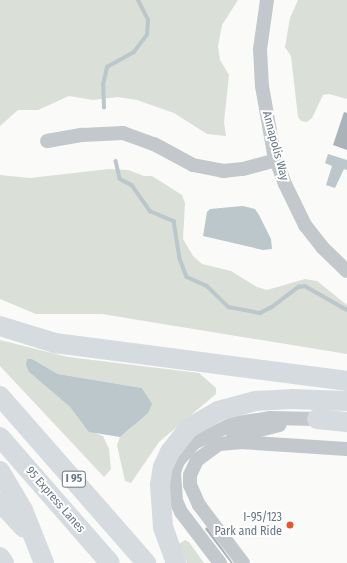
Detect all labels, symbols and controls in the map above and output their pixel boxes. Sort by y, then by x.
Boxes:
street label: Annapolis Way [259,110,291,182]
street label: 95 Express Lanes [22,464,88,536]
road number: I 95 [61,470,87,488]
place label: I-95/123 Park and Ride [214,511,282,539]
marker: I-95/123 Park and Ride [285,520,295,530]

